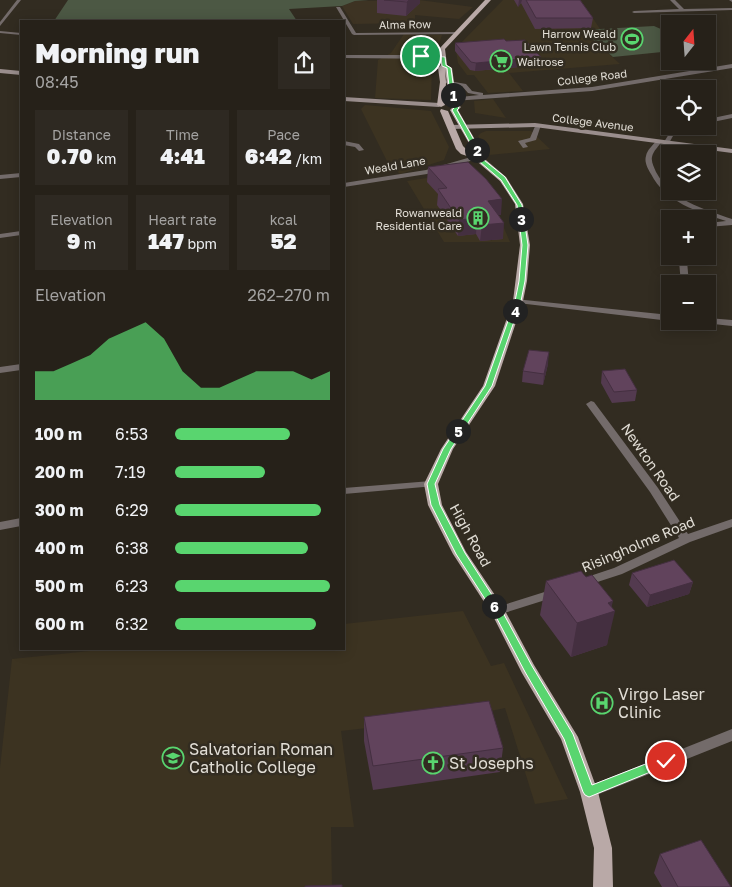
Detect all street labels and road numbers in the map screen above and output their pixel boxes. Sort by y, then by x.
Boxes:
street label: Alma Row [379,17,431,31]
street label: College Road [556,66,628,88]
street label: College Avenue [551,111,635,133]
street label: Weald Lane [364,153,426,177]
street label: Newton Road [618,420,684,504]
street label: High Road [447,501,495,569]
street label: Risingholme Road [579,512,697,576]

